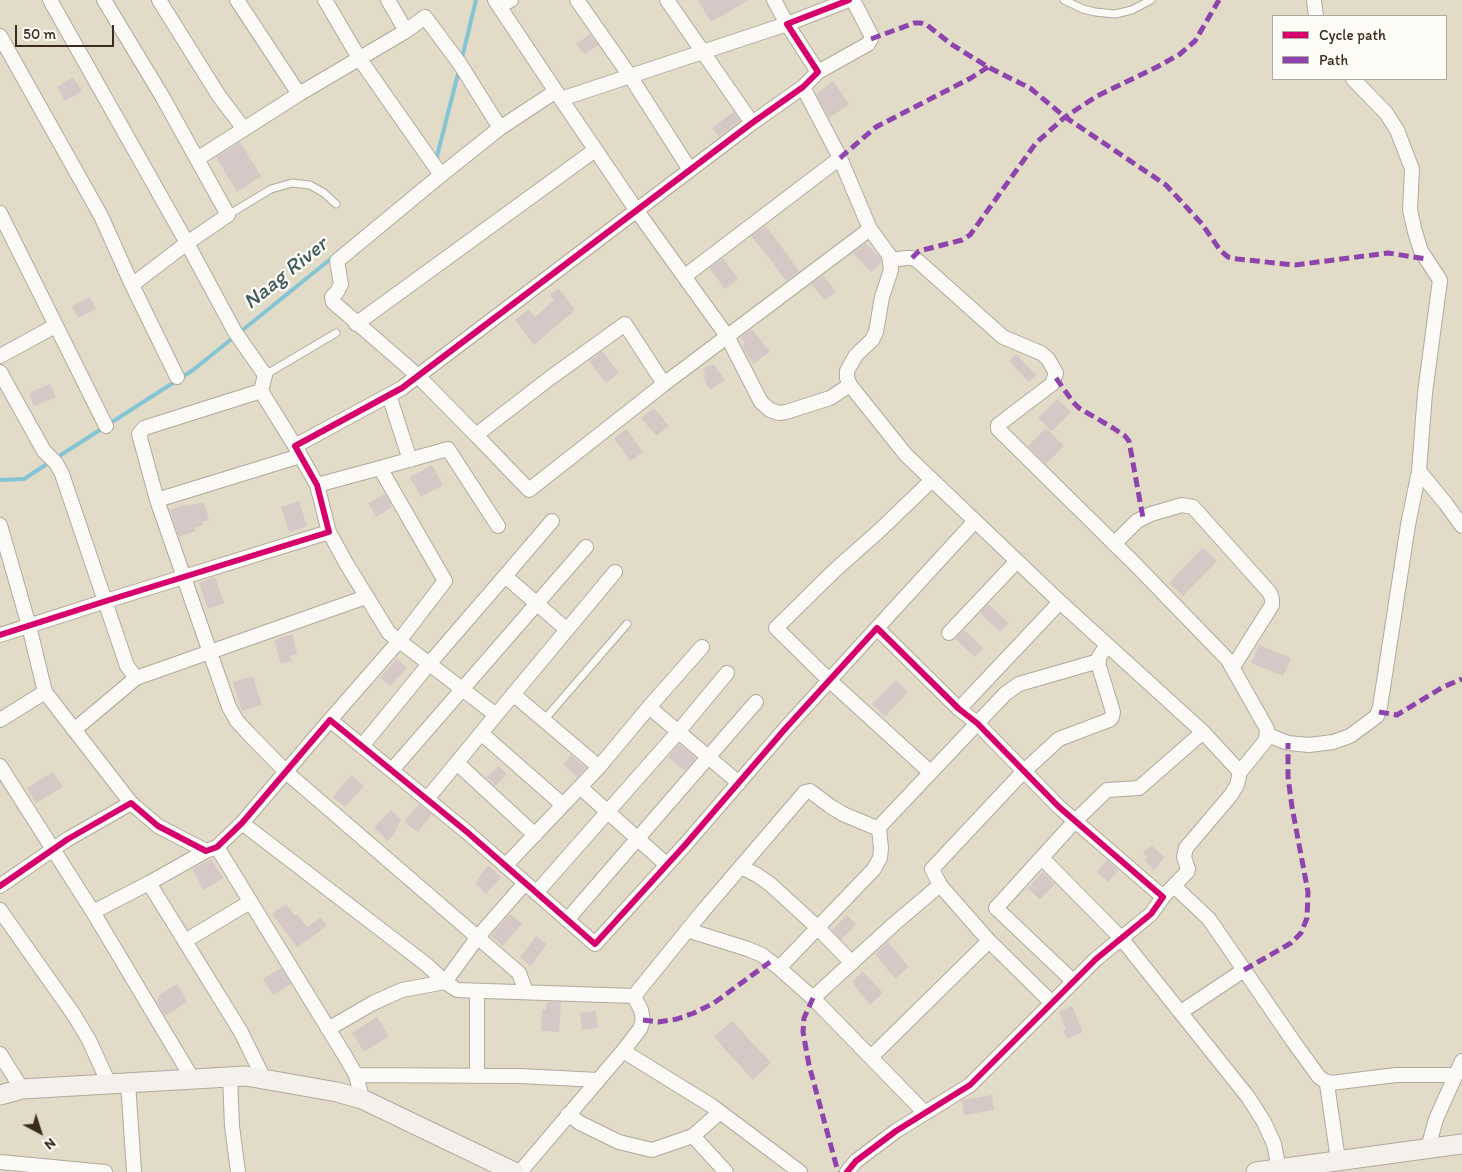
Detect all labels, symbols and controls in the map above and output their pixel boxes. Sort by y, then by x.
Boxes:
scale bar [18,15,116,47]
legend [1272,15,1447,80]
text: 50 m [23,25,56,43]
text: Cycle path [1319,26,1386,44]
text: Path [1319,51,1348,69]
water label: Naag River [238,232,334,316]
north arrow [15,1107,65,1157]
text: N [41,1134,59,1153]

